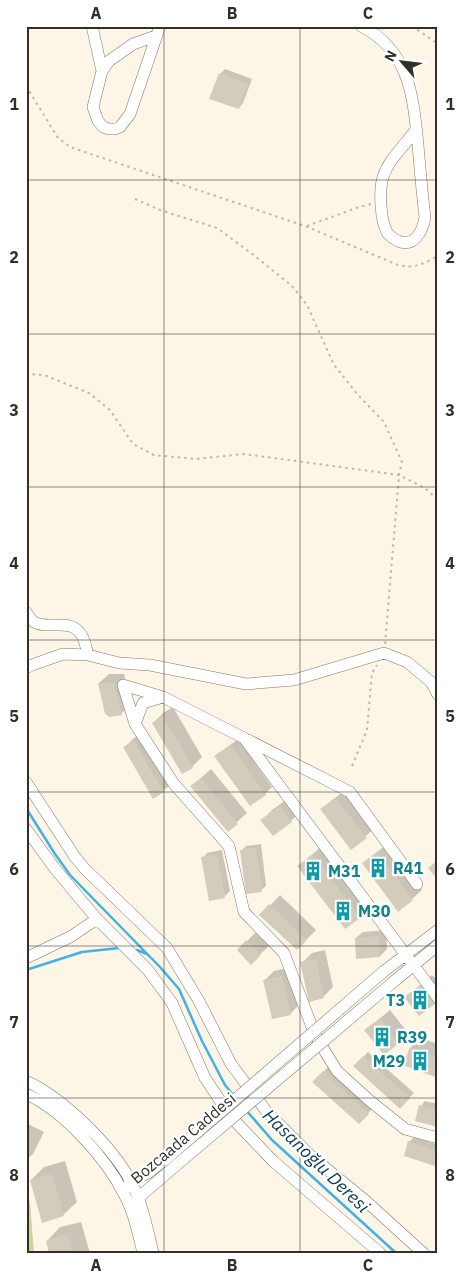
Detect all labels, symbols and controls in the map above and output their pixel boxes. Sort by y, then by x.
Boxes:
text: A [91,3,102,23]
text: B [227,3,238,23]
text: C [363,3,373,23]
north arrow [376,38,426,88]
text: N [380,47,401,65]
text: 1 [9,94,19,114]
text: 1 [445,94,455,114]
text: 2 [9,247,19,267]
text: 2 [445,247,455,267]
text: 3 [9,400,19,420]
text: 3 [445,400,455,420]
text: 4 [9,553,19,573]
text: 4 [445,553,455,573]
text: 5 [9,706,19,726]
text: 5 [445,706,455,726]
building icon: R41 [367,857,389,879]
place label: R41 [393,858,423,878]
text: 6 [9,859,19,879]
text: 6 [445,859,455,879]
building icon: M31 [302,860,324,882]
place label: M31 [328,861,361,881]
building icon: M30 [332,900,354,922]
place label: M30 [358,901,391,921]
building icon: T3 [409,989,431,1011]
place label: T3 [386,990,405,1010]
text: 7 [9,1012,19,1032]
text: 7 [445,1012,455,1032]
building icon: R39 [371,1026,393,1048]
place label: R39 [397,1027,427,1047]
building icon: M29 [409,1050,431,1072]
place label: M29 [373,1051,405,1071]
street label: Bozcaada Caddesi [126,1088,240,1188]
water label: Hasanoğlu Deresi [258,1104,375,1218]
text: 8 [9,1165,19,1185]
text: 8 [445,1165,455,1185]
text: A [91,1255,102,1275]
text: B [227,1255,238,1275]
text: C [363,1255,373,1275]

